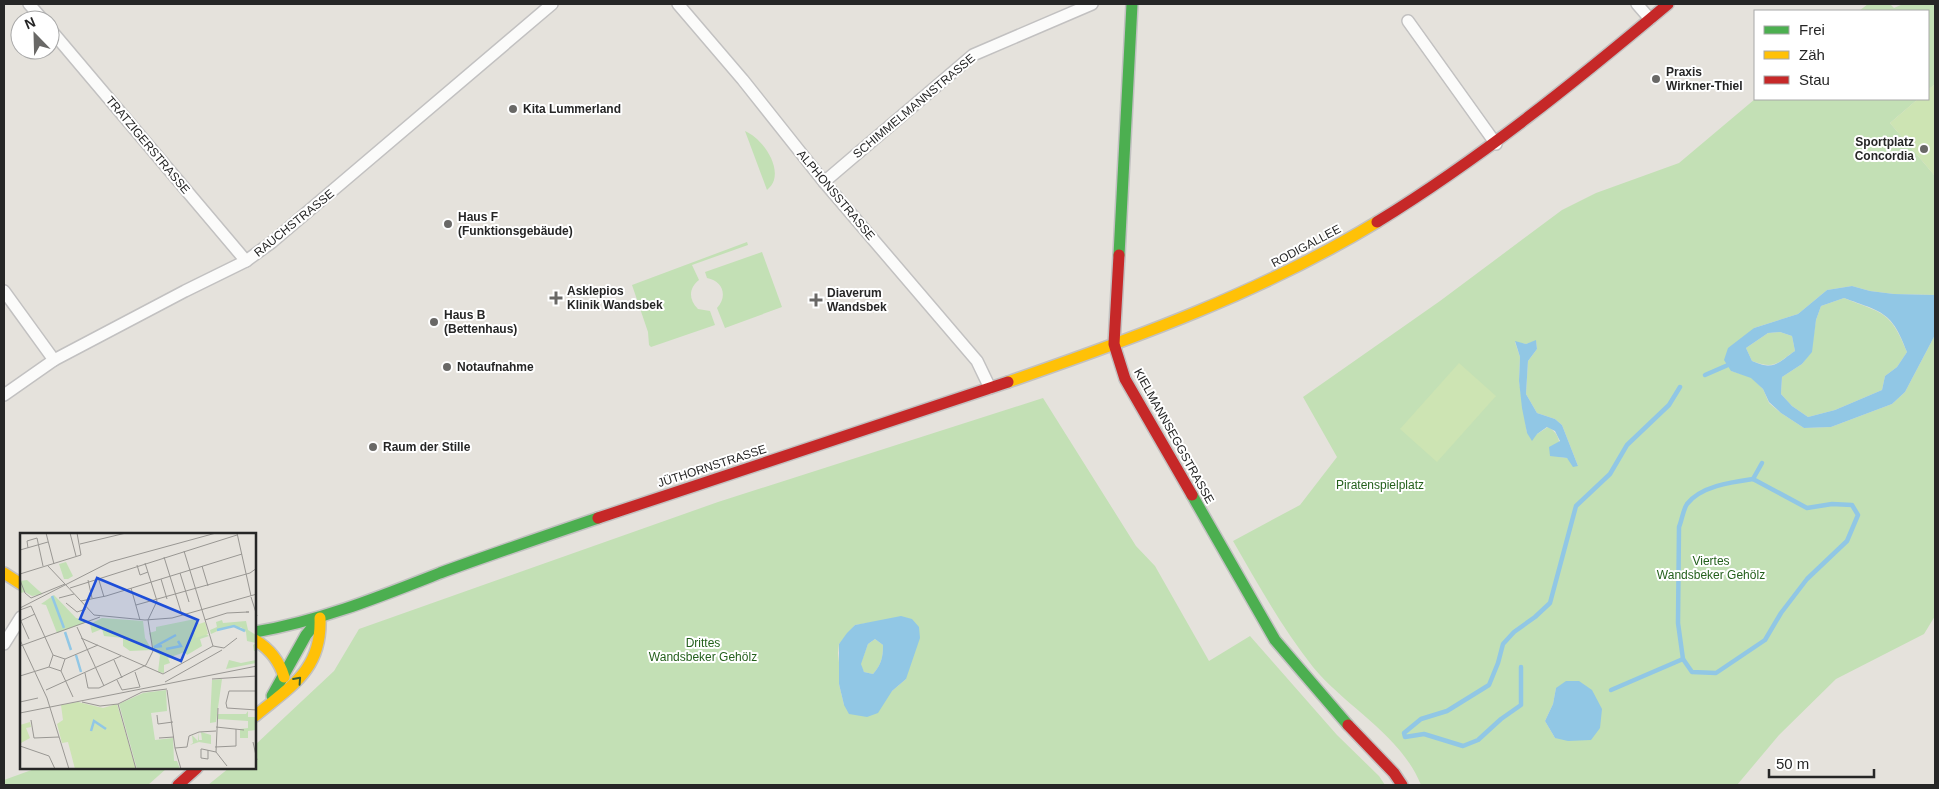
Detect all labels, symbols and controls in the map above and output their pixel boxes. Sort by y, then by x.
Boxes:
north arrow [10,10,60,60]
legend [1754,10,1929,100]
text: N [22,14,38,32]
text: Frei [1799,21,1825,38]
text: Zäh [1799,46,1825,63]
street label: SCHIMMELMANNSTRASSE [850,51,978,161]
place label: Praxis Wirkner-Thiel [1666,65,1743,93]
text: Stau [1799,71,1830,88]
marker: Praxis Wirkner-Thiel [1650,73,1662,85]
street label: TRATZIGERSTRASSE [103,93,193,197]
place label: Kita Lummerland [523,102,621,116]
marker: Kita Lummerland [507,103,519,115]
place label: Sportplatz Concordia [1855,135,1914,163]
marker: Sportplatz Concordia [1918,143,1930,155]
street label: ALPHONSSTRASSE [794,147,878,243]
street label: RAUCHSTRASSE [251,187,337,259]
place label: Haus F (Funktionsgebäude) [458,210,573,238]
marker: Haus F (Funktionsgebäude) [442,218,454,230]
street label: RODIGALLEE [1269,222,1343,270]
place label: Asklepios Klinik Wandsbek [567,284,663,312]
place label: Diaverum Wandsbek [827,286,887,314]
marker: Asklepios Klinik Wandsbek [549,291,563,305]
marker: Diaverum Wandsbek [809,293,823,307]
place label: Haus B (Bettenhaus) [444,308,517,336]
marker: Haus B (Bettenhaus) [428,316,440,328]
place label: Notaufnahme [457,360,534,374]
marker: Notaufnahme [441,361,453,373]
street label: KIELMANNSEGGSTRASSE [1131,366,1217,506]
place label: Raum der Stille [383,440,471,454]
marker: Raum der Stille [367,441,379,453]
street label: JÜTHORNSTRASSE [656,442,768,490]
park label: Piratenspielplatz [1336,478,1424,492]
inset map [20,533,256,769]
park label: Viertes Wandsbeker Gehölz [1657,554,1765,582]
park label: Drittes Wandsbeker Gehölz [649,636,757,664]
one-way arrow [292,676,301,685]
scale bar [1769,746,1874,778]
text: 50 m [1776,755,1809,772]

